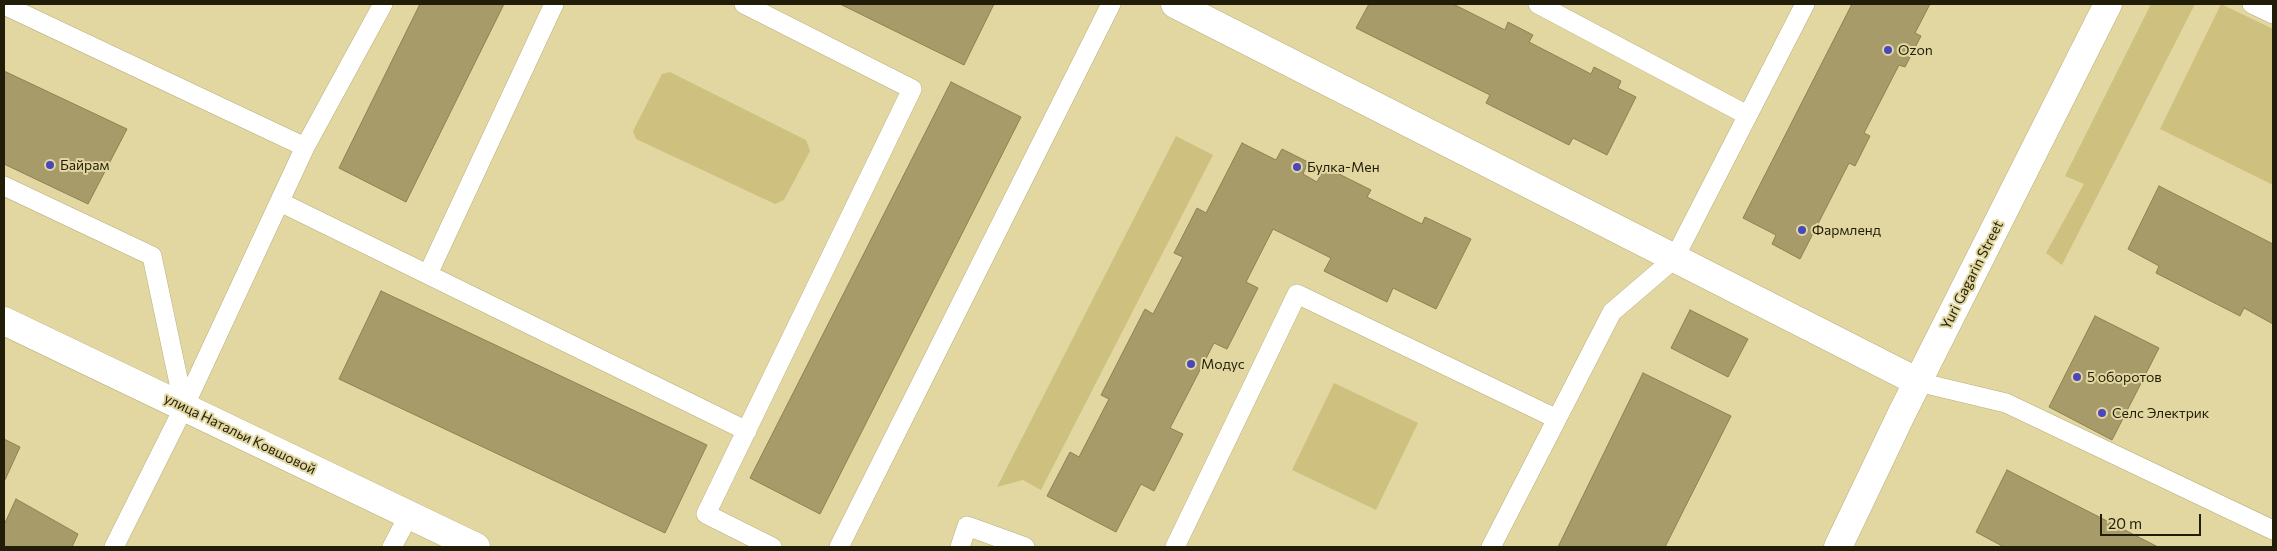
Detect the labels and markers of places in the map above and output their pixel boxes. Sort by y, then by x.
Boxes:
place label: Ozon [1898,42,1933,58]
marker: Ozon [1882,44,1894,56]
place label: Байрам [60,157,109,173]
marker: Байрам [44,159,56,171]
place label: Булка-Мен [1307,159,1380,175]
marker: Булка-Мен [1291,161,1303,173]
place label: Фармленд [1812,222,1881,238]
marker: Фармленд [1796,224,1808,236]
place label: Модус [1201,356,1245,372]
marker: Модус [1185,358,1197,370]
place label: 5 оборотов [2087,369,2162,385]
marker: 5 оборотов [2071,371,2083,383]
place label: Селс Электрик [2112,405,2209,421]
marker: Селс Электрик [2096,407,2108,419]

